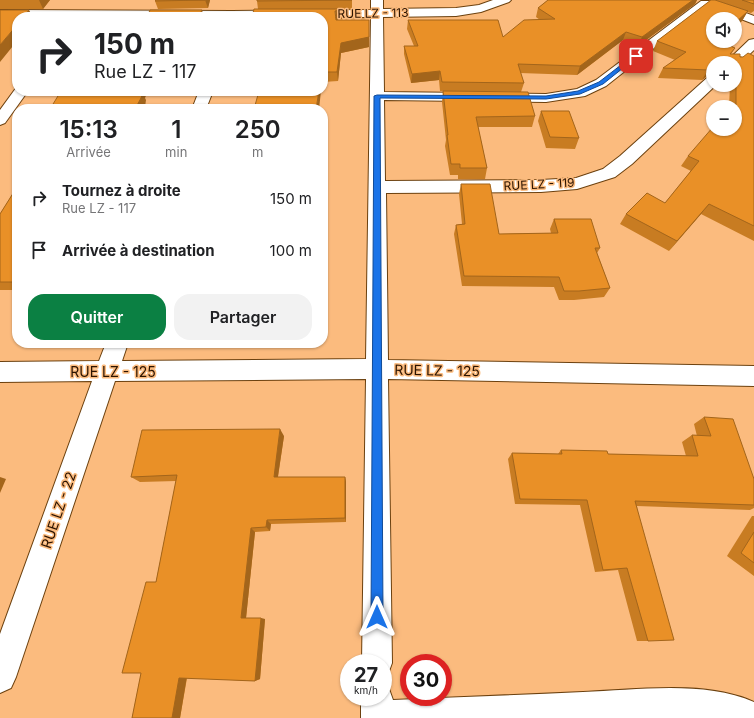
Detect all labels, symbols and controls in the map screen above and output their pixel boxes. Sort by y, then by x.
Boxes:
street label: RUE LZ - 113 [337,5,409,21]
map controls [706,12,742,136]
button: sound [706,12,742,48]
text: 150 m [94,27,175,61]
icon: right [28,28,80,80]
pin [619,39,653,73]
icon: arrive [625,45,647,67]
button: + [706,56,742,92]
text: Rue LZ - 117 [94,61,197,82]
button: − [706,100,742,136]
text: 15:13 [59,115,118,144]
text: 1 [171,115,181,144]
text: 250 [235,115,281,144]
text: Arrivée [66,144,111,160]
text: min [165,144,187,160]
text: m [252,144,263,160]
street label: RUE LZ - 119 [503,175,575,193]
text: Tournez à droite [62,181,181,200]
icon: right [28,187,50,209]
text: 150 m [270,189,312,208]
text: Rue LZ - 117 [62,200,136,216]
icon: arrive [28,239,50,261]
text: Arrivée à destination [62,241,215,260]
text: 100 m [270,241,312,260]
button: Quitter [28,294,166,340]
button: Partager [174,294,312,340]
street label: RUE LZ - 125 [394,361,480,379]
street label: RUE LZ - 125 [70,363,156,380]
street label: RUE LZ - 22 [37,469,79,551]
position arrow [356,596,398,638]
speed limit sign: 30 [400,654,452,706]
text: 27 [354,663,378,687]
text: km/h [354,684,378,696]

